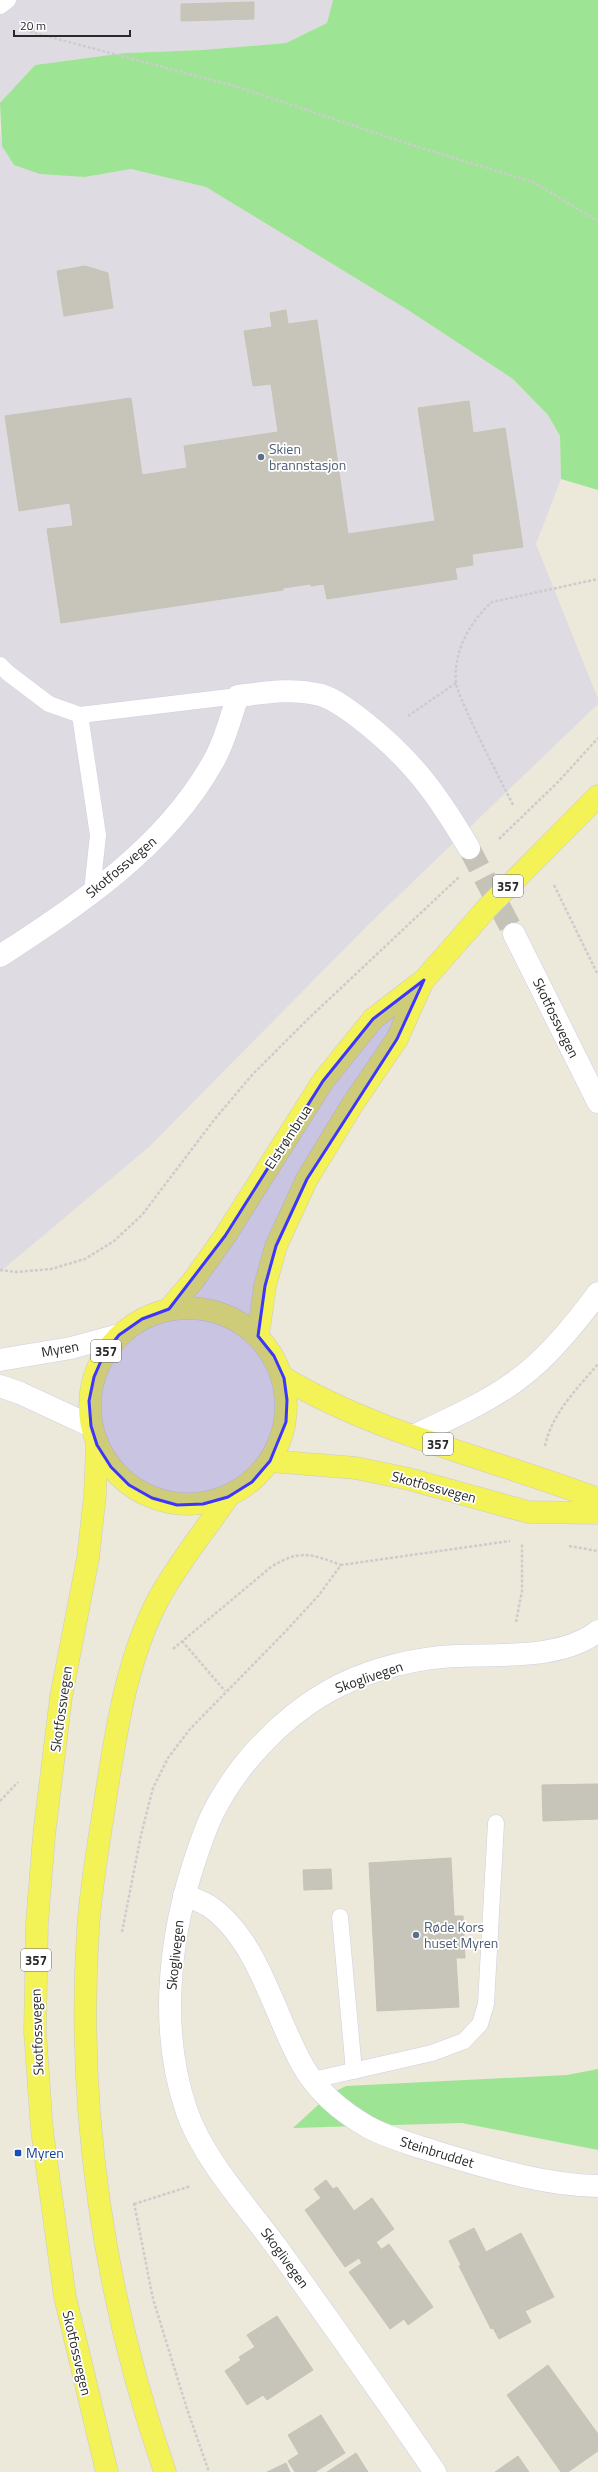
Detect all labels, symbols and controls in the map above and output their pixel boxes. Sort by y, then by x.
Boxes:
scale bar [14,12,130,38]
text: 20 m [20,16,46,35]
place label: Skien brannstasjon [269,438,346,475]
marker: Skien brannstasjon [256,452,266,462]
street label: Skotfossvegen [81,831,161,903]
road number: 357 [493,875,523,897]
street label: Skotfossvegen [528,974,585,1061]
street label: Elstrømbrua [259,1100,316,1173]
street label: Myren [39,1335,80,1362]
road number: 357 [91,1340,121,1362]
road number: 357 [423,1433,453,1455]
street label: Skotfossvegen [390,1465,479,1508]
street label: Skoglivegen [332,1655,406,1698]
street label: Skotfossvegen [44,1665,77,1753]
place label: Røde Kors huset Myren [424,1916,498,1953]
street label: Skoglivegen [160,1919,189,1991]
marker: Røde Kors huset Myren [411,1930,421,1940]
road number: 357 [21,1949,51,1971]
street label: Skotfossvegen [24,1988,49,2076]
street label: Steinbruddet [398,2130,477,2173]
place label: Myren [26,2142,64,2163]
marker: Myren [13,2148,23,2158]
street label: Skoglivegen [256,2223,315,2292]
street label: Skotfossvegen [58,2308,97,2397]

